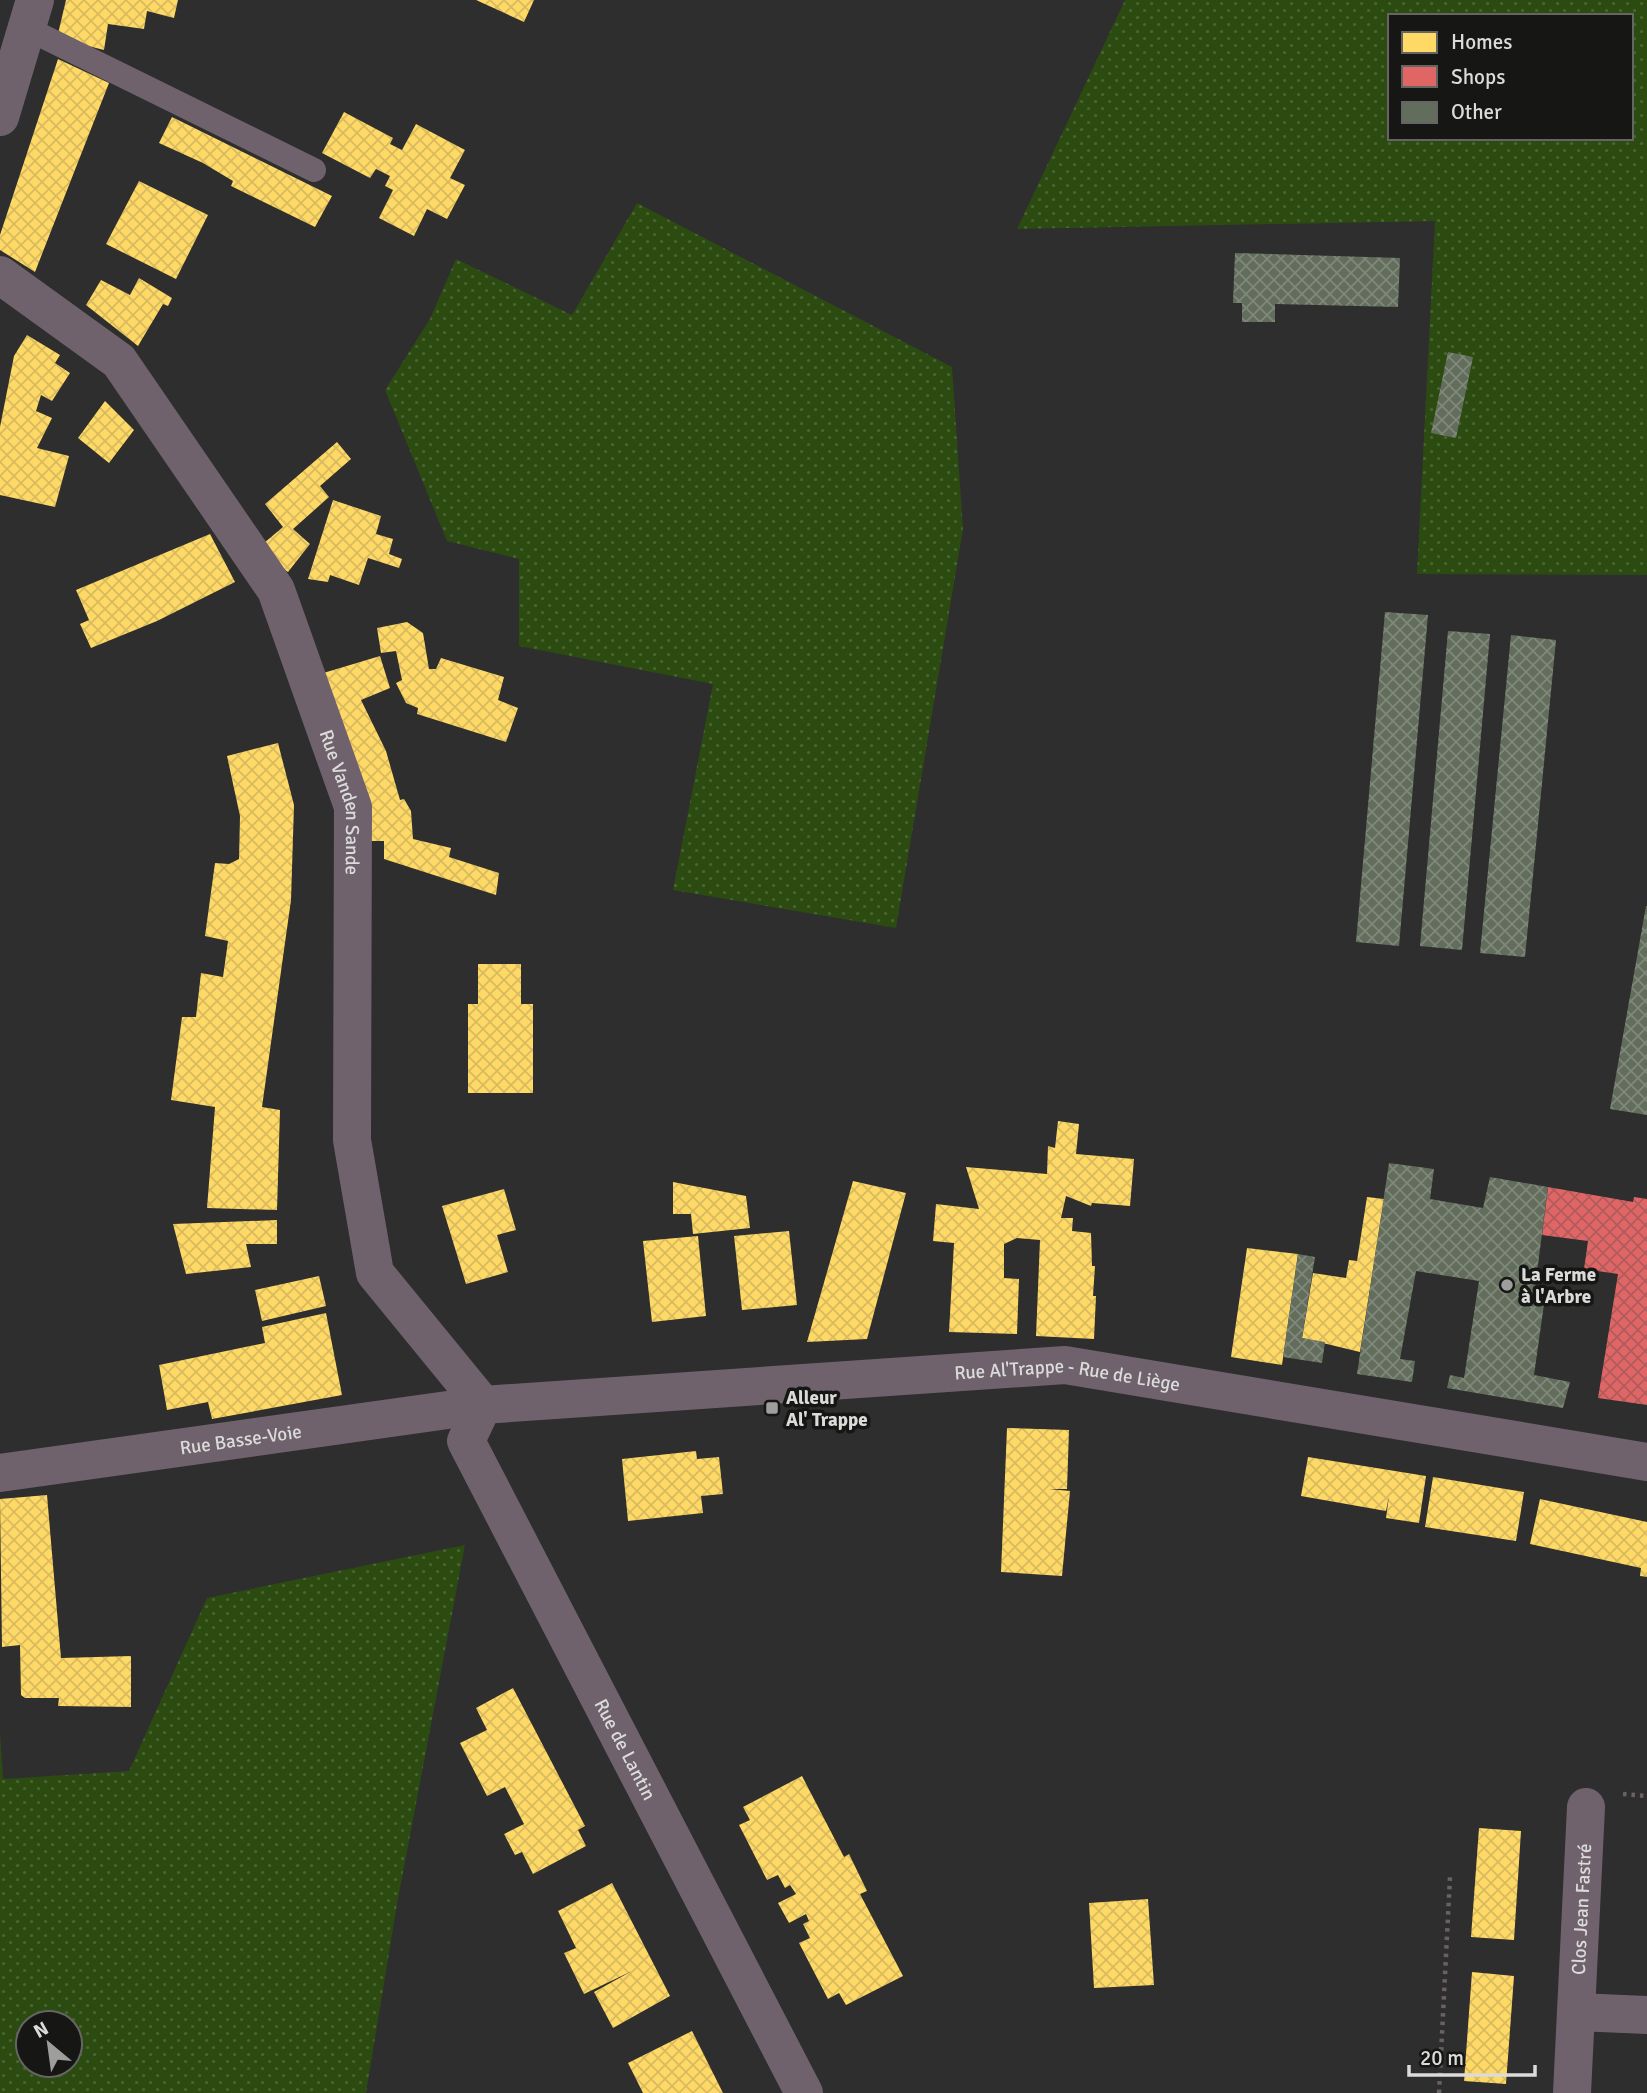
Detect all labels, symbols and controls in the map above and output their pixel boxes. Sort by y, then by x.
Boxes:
legend [1388,14,1633,140]
text: Homes [1451,29,1513,55]
text: Shops [1451,64,1505,90]
text: Other [1451,99,1502,125]
street label: Rue Vanden Sande [313,726,364,875]
place label: La Ferme à l'Arbre [1521,1263,1596,1309]
marker: La Ferme à l'Arbre [1499,1277,1515,1293]
street label: Rue Al'Trappe - Rue de Liège [954,1354,1182,1397]
place label: Alleur Al' Trappe [786,1386,868,1432]
marker: Alleur Al' Trappe [764,1400,780,1416]
street label: Rue Basse-Voie [178,1420,303,1461]
street label: Rue de Lantin [589,1695,661,1804]
street label: Clos Jean Fastré [1567,1843,1597,1976]
north arrow [14,2009,84,2079]
text: N [30,2016,53,2044]
scale bar [1409,2034,1535,2078]
text: 20 m [1420,2045,1464,2071]

